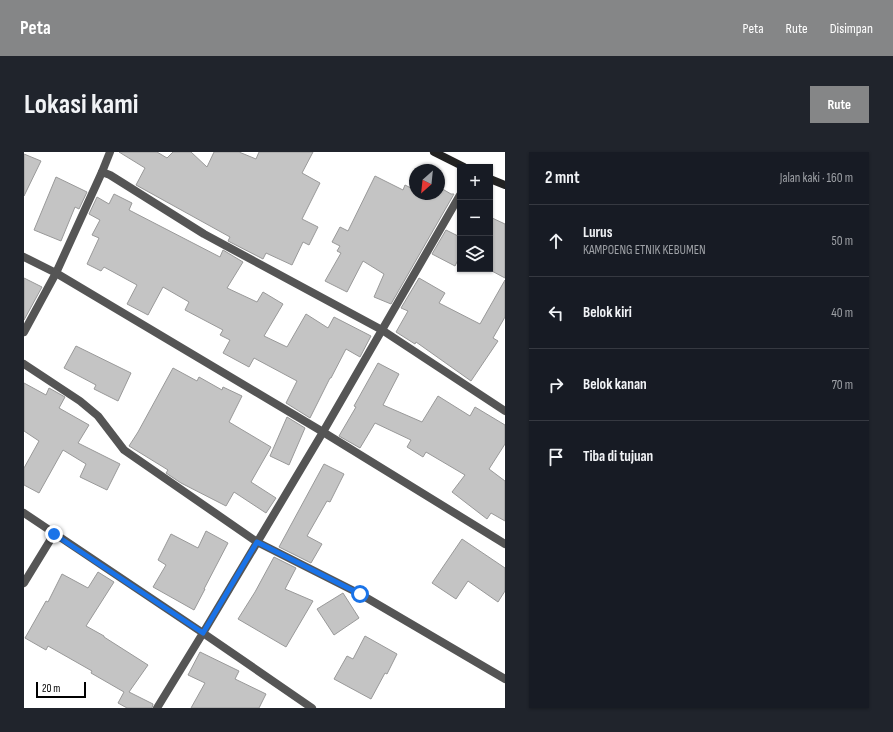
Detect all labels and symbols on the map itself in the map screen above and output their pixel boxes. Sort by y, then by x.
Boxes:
north arrow [409,164,445,200]
route end [45,525,63,543]
route start [351,585,369,603]
scale bar [36,680,86,699]

